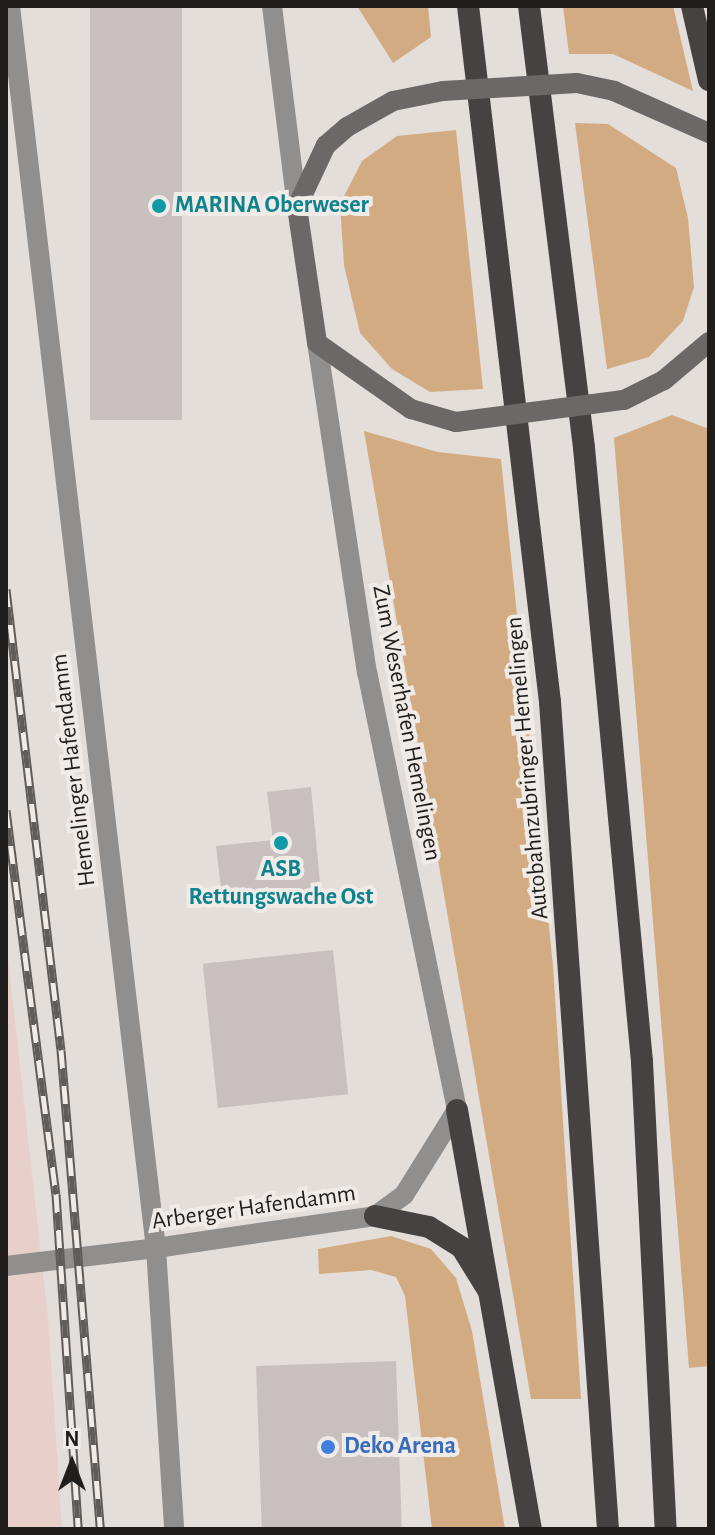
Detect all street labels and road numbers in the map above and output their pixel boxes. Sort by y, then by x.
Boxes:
street label: Zum Weserhafen Hemelingen [365,582,447,864]
street label: Autobahnzubringer Hemelingen [500,615,556,921]
street label: Hemelinger Hafendamm [45,652,103,888]
street label: Arberger Hafendamm [150,1179,358,1237]

